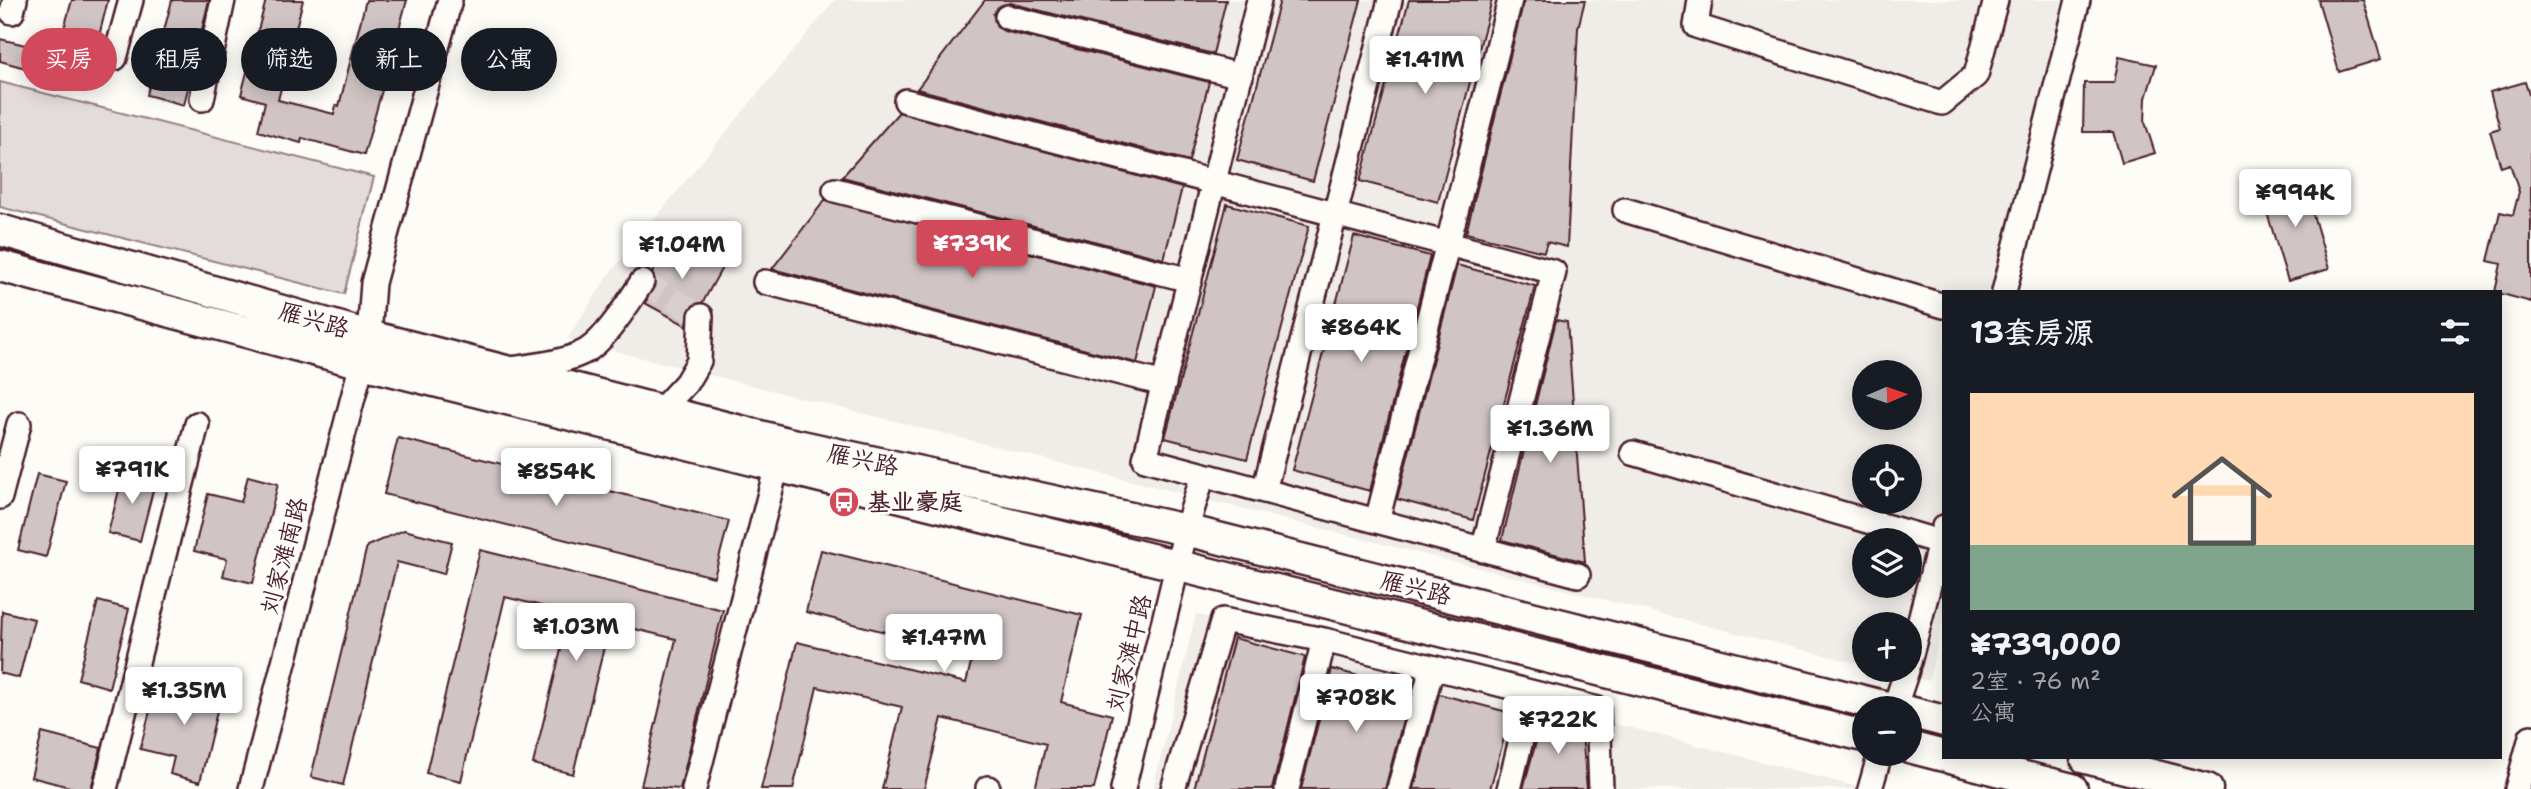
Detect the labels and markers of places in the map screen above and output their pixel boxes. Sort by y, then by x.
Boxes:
pin: ¥1.41M [1368,36,1482,96]
pin: ¥994K [2246,170,2344,229]
pin: ¥739K [923,220,1021,280]
pin: ¥1.04M [625,222,739,281]
pin: ¥864K [1312,304,1410,364]
pin: ¥1.36M [1493,406,1607,465]
pin: ¥791K [83,447,181,506]
pin: ¥854K [507,448,605,508]
bus stop icon: 基业豪庭 [827,485,861,519]
place label: 基业豪庭 [867,486,963,518]
pin: ¥1.03M [519,604,633,663]
pin: ¥1.47M [887,614,1001,674]
pin: ¥1.35M [127,668,241,727]
pin: ¥708K [1307,674,1405,734]
pin: ¥722K [1509,696,1607,756]

